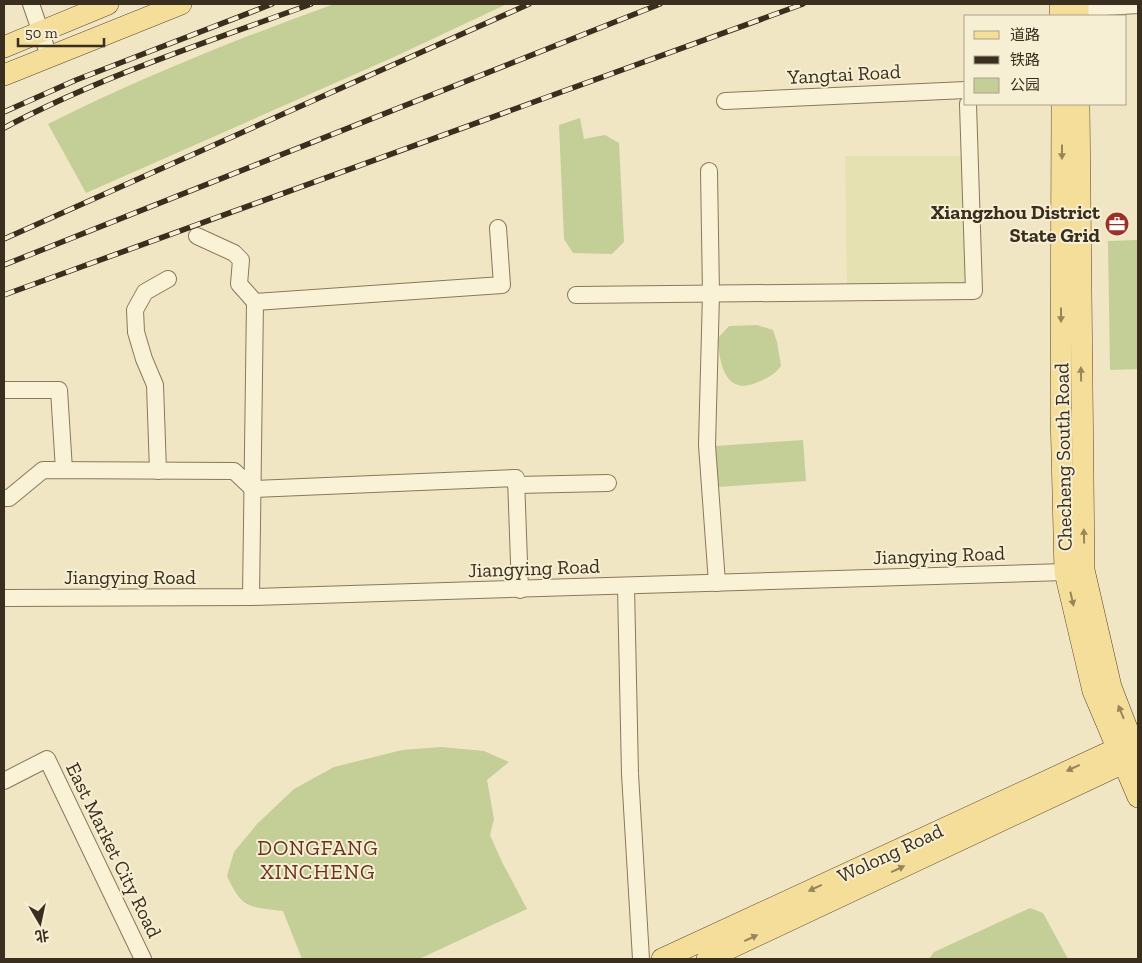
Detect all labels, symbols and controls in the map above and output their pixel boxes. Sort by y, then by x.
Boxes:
scale bar [18,15,104,47]
legend [964,15,1127,105]
text: 50 m [25,24,58,42]
text: 道路 [1010,26,1040,44]
text: 铁路 [1010,51,1040,69]
street label: Yangtai Road [786,59,901,89]
text: 公园 [1010,76,1040,94]
one-way arrow [1058,145,1066,161]
place label: Xiangzhou District State Grid [931,200,1101,247]
office icon: Xiangzhou District State Grid [1104,211,1130,237]
one-way arrow [1057,307,1065,323]
street label: Checheng South Road [1049,363,1077,551]
one-way arrow [1077,366,1085,382]
one-way arrow [1080,528,1088,544]
street label: Jiangying Road [873,541,1006,569]
street label: Jiangying Road [468,554,601,582]
street label: Jiangying Road [64,565,196,589]
one-way arrow [1068,592,1076,607]
one-way arrow [1116,704,1124,719]
street label: East Market City Road [61,758,167,942]
one-way arrow [1066,764,1080,772]
street label: Wolong Road [833,818,947,888]
district label: DONGFANG XINCHENG [257,835,379,884]
one-way arrow [891,865,905,873]
one-way arrow [808,884,822,892]
north arrow [15,898,65,948]
text: 北 [34,926,50,945]
one-way arrow [744,934,758,942]

